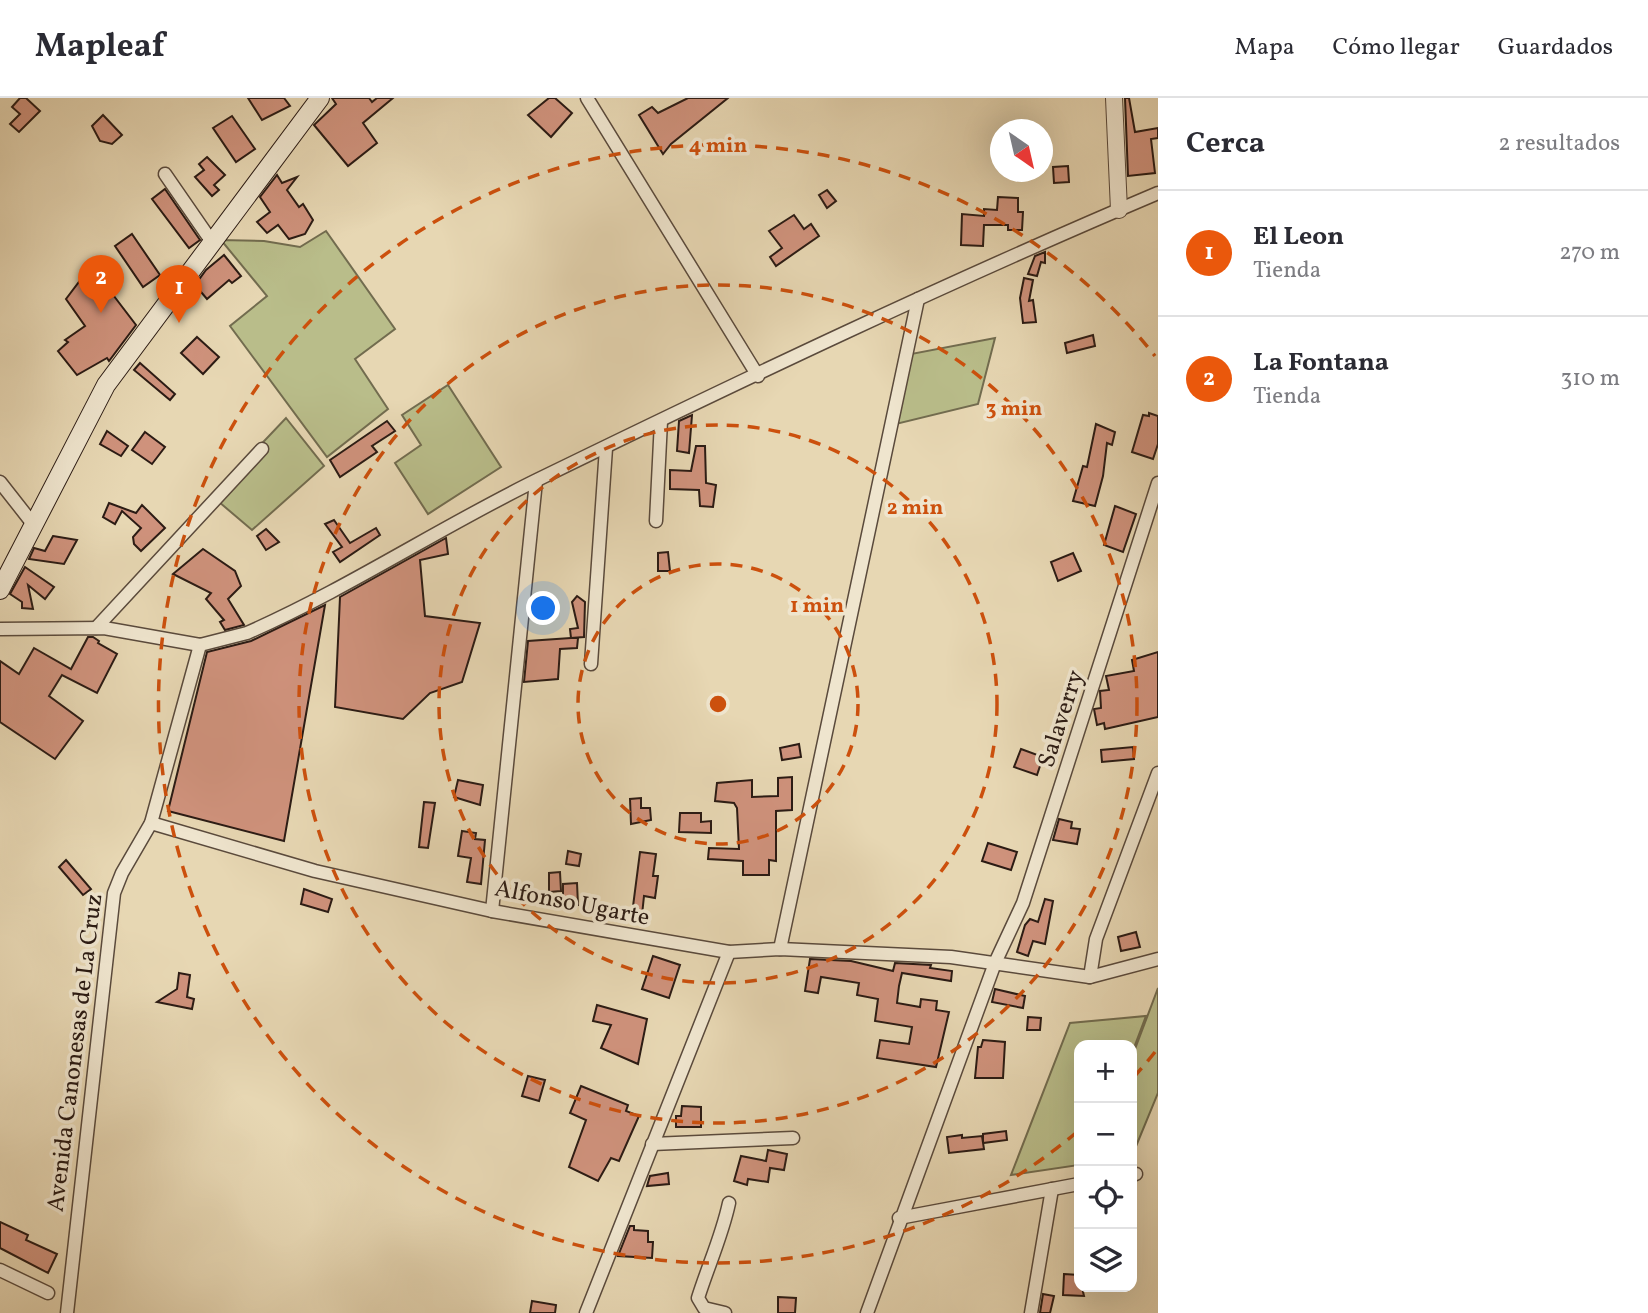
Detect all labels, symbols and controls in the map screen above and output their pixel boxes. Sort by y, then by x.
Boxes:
text: Mapleaf [35,25,165,71]
text: Mapa [1235,31,1295,65]
text: Cómo llegar [1333,31,1460,65]
text: Guardados [1498,31,1613,65]
north arrow [990,119,1053,182]
text: Cerca [1186,123,1265,165]
text: 2 resultados [1498,128,1620,160]
text: 4 min [689,132,747,161]
text: El Leon [1253,219,1344,255]
text: 1 [1204,237,1214,269]
text: 270 m [1559,237,1620,269]
pin: 2 [78,255,124,313]
text: Tienda [1253,255,1321,287]
pin: 1 [156,265,202,323]
text: La Fontana [1253,345,1389,381]
text: 2 [1203,363,1215,395]
text: 310 m [1560,363,1620,395]
text: Tienda [1253,381,1321,413]
text: 3 min [986,395,1042,424]
text: 2 min [887,494,943,523]
your location [526,591,560,625]
text: 1 min [790,592,844,621]
street label: Salaverry [1030,666,1094,772]
centre of rings [706,692,730,716]
street label: Alfonso Ugarte [492,872,652,936]
street label: Avenida Canonesas de La Cruz [40,892,112,1214]
map controls [1074,1040,1137,1292]
button: + [1074,1040,1137,1103]
button: − [1074,1103,1137,1166]
button: locate [1074,1166,1137,1229]
button: layers [1074,1229,1137,1292]

